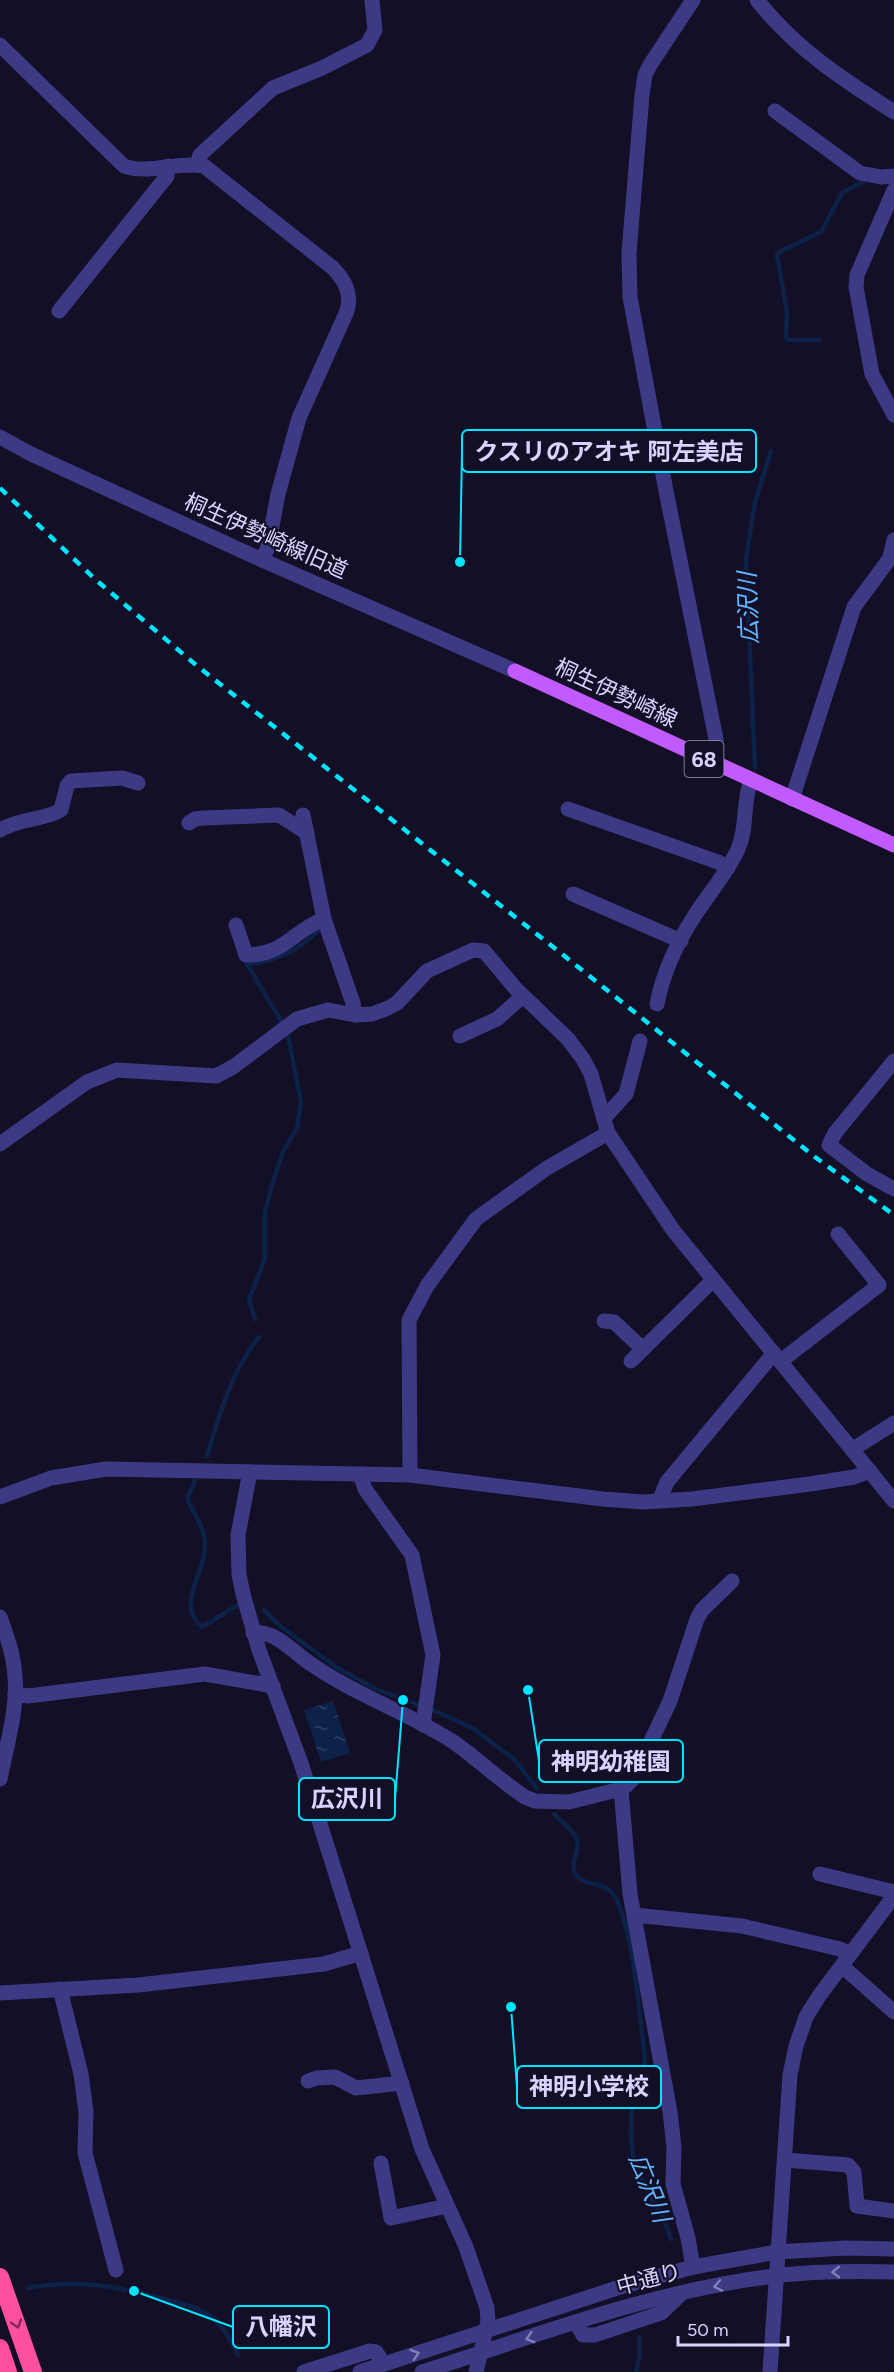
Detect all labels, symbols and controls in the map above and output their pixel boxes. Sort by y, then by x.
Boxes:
callout: クスリのアオキ 阿左美店 [462,430,756,472]
text: クスリのアオキ 阿左美店 [475,437,744,466]
street label: 桐生伊勢崎線旧道 [180,488,352,584]
water label: 広沢川 [732,569,764,644]
street label: 桐生伊勢崎線 [550,653,682,733]
road number: 68 [684,741,724,777]
callout: 神明幼稚園 [539,1740,683,1782]
text: 神明幼稚園 [551,1747,671,1776]
callout: 広沢川 [299,1778,395,1820]
text: 広沢川 [311,1784,383,1813]
callout: 神明小学校 [517,2066,661,2108]
text: 神明小学校 [529,2072,649,2101]
water label: 広沢川 [623,2149,678,2230]
street label: 中通り [614,2257,684,2301]
one-way arrow [831,2265,840,2278]
one-way arrow [713,2279,722,2291]
callout: 八幡沢 [233,2306,329,2348]
scale bar [678,2309,788,2347]
text: 八幡沢 [245,2312,317,2341]
one-way arrow [10,2318,23,2329]
text: 50 m [687,2319,729,2341]
one-way arrow [525,2331,536,2343]
one-way arrow [409,2348,420,2361]

